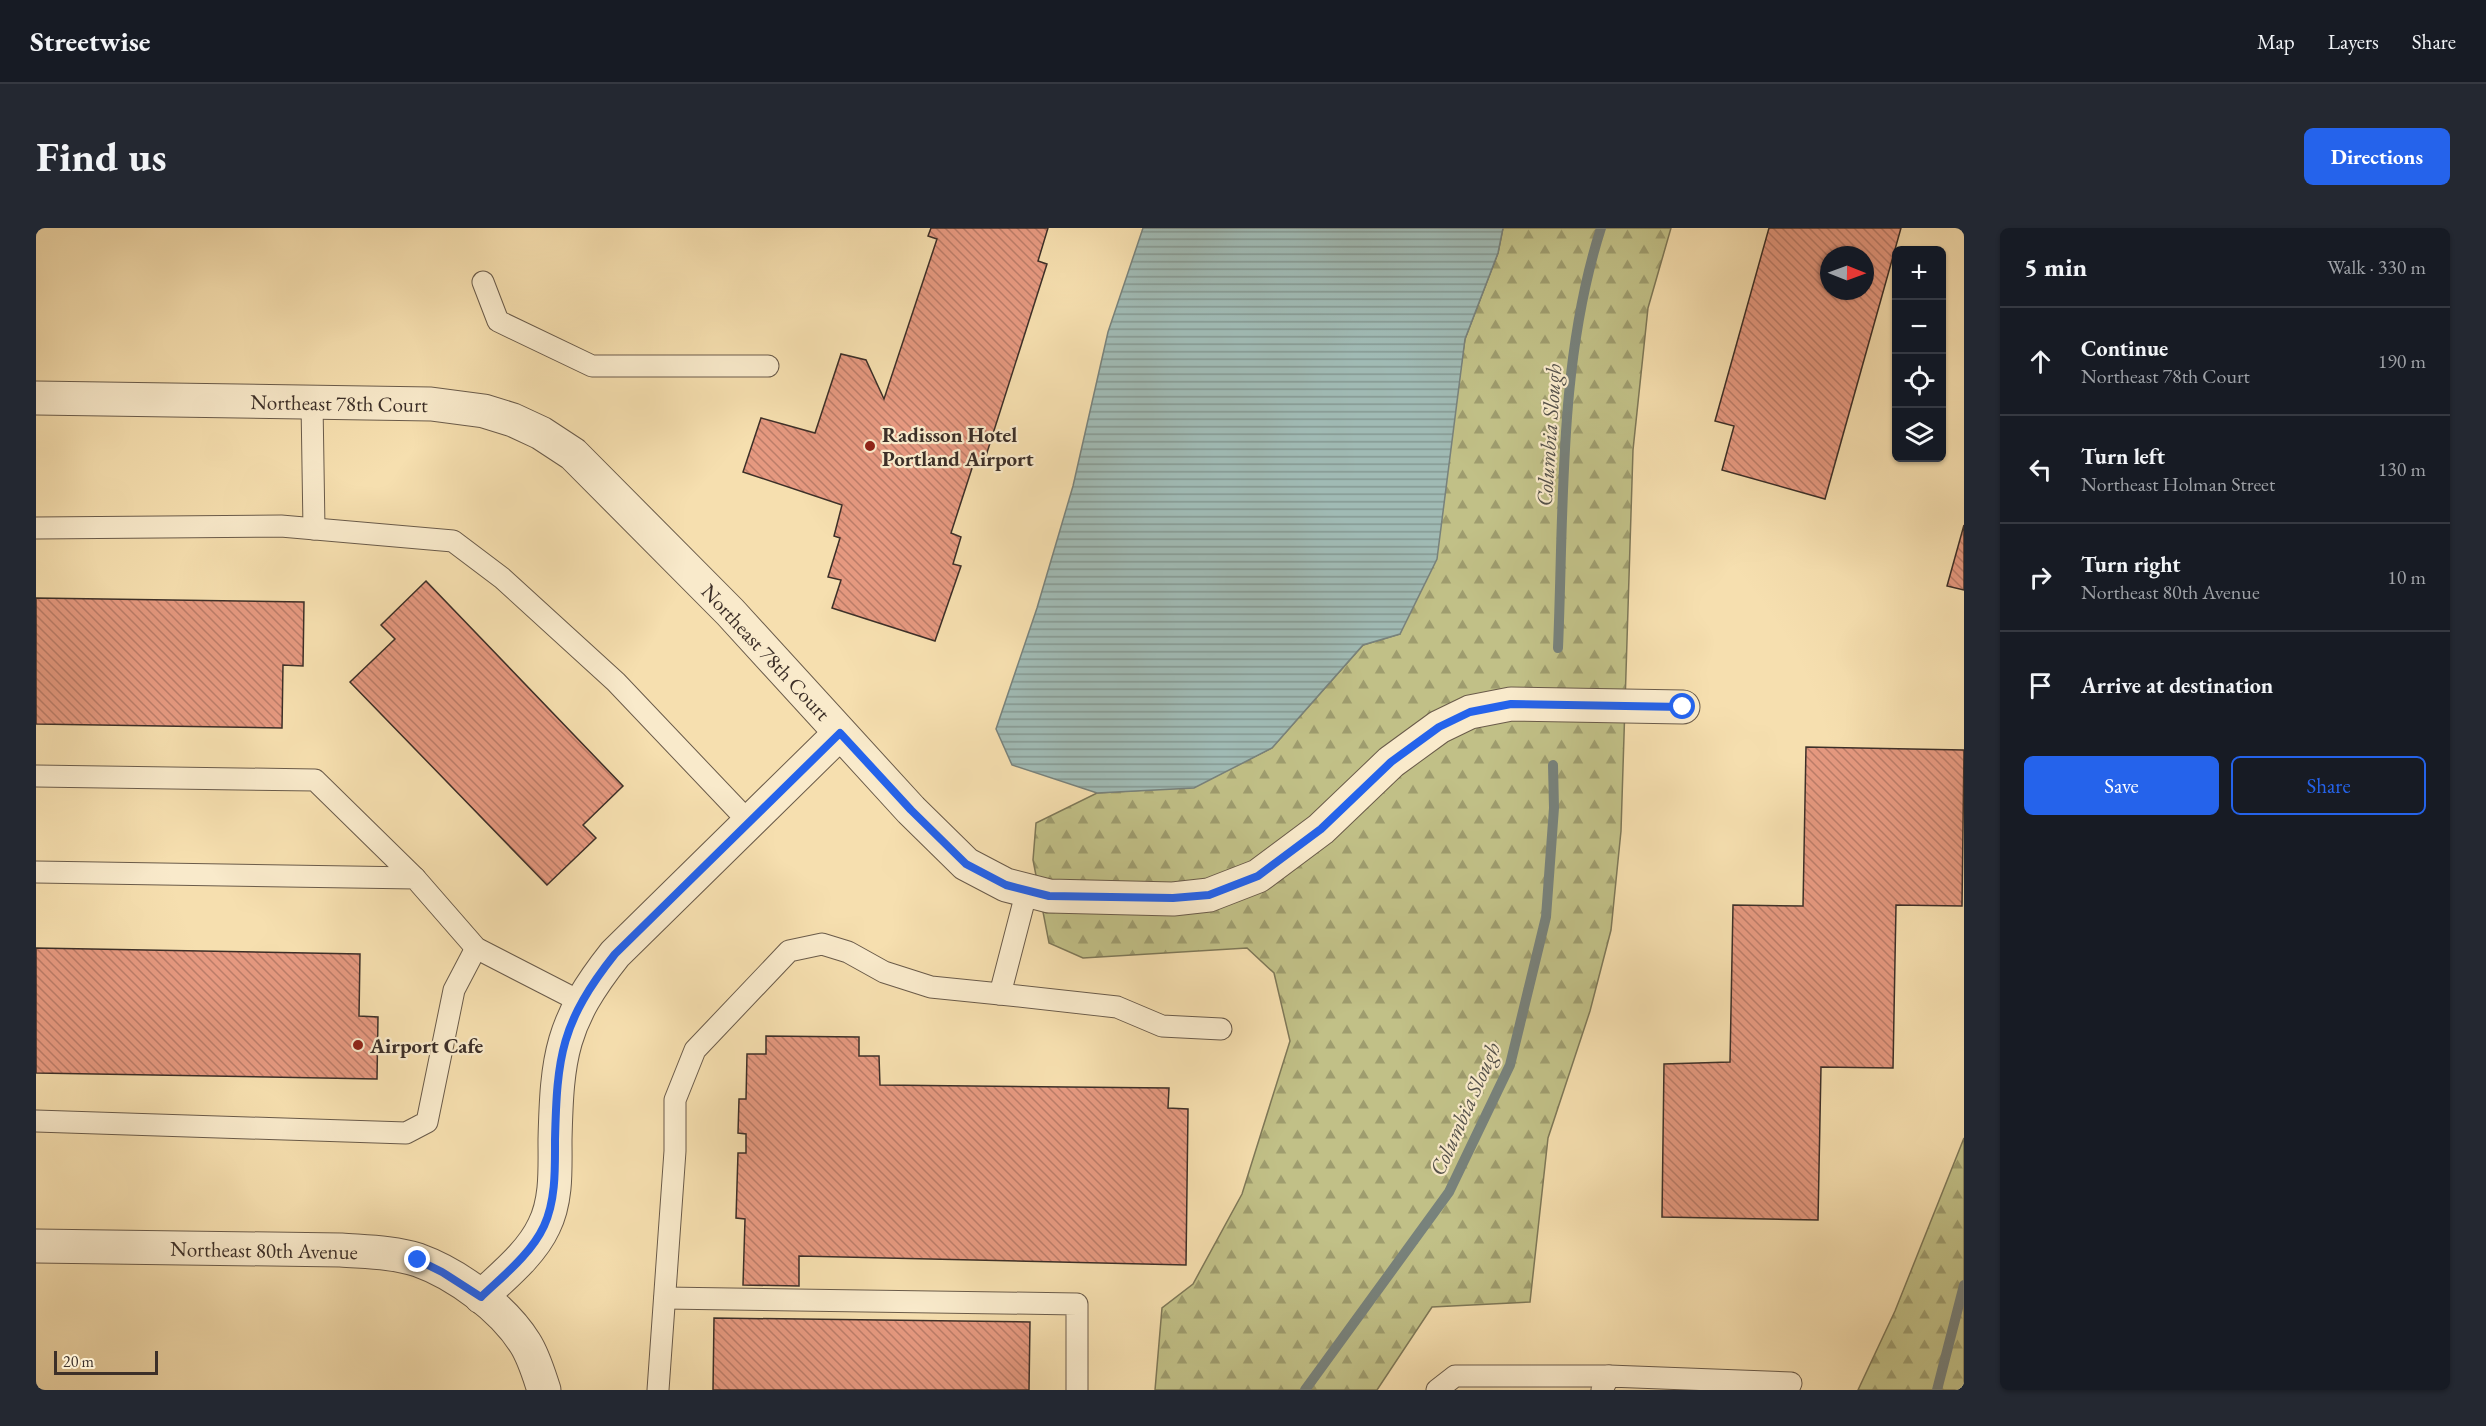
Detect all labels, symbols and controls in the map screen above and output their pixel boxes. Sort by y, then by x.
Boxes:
text: Streetwise [30,23,150,59]
text: Map [2257,28,2295,55]
text: Layers [2328,28,2379,55]
text: Share [2412,28,2456,55]
button: Directions [2304,128,2450,185]
text: Find us [36,129,167,184]
north arrow [1820,246,1874,300]
map controls [1892,246,1946,462]
button: + [1892,246,1946,300]
text: 5 min [2024,250,2087,284]
text: Walk · 330 m [2327,254,2426,280]
button: − [1892,300,1946,354]
text: Continue [2081,334,2168,363]
icon: ahead [2024,345,2057,378]
text: 190 m [2378,348,2426,374]
button: locate [1892,354,1946,408]
water label: Columbia Slough [1530,362,1568,507]
text: Northeast 78th Court [2081,363,2250,389]
street label: Northeast 78th Court [250,388,428,418]
button: layers [1892,408,1946,462]
place label: Radisson Hotel Portland Airport [882,421,1034,472]
marker: Radisson Hotel Portland Airport [863,439,877,453]
text: Turn left [2081,442,2165,471]
icon: left [2024,453,2057,486]
text: 130 m [2378,456,2426,482]
text: Northeast Holman Street [2081,471,2275,497]
text: Turn right [2081,550,2180,579]
icon: right [2024,561,2057,594]
text: 10 m [2387,564,2426,590]
street label: Northeast 78th Court [696,578,837,726]
text: Northeast 80th Avenue [2081,579,2260,605]
icon: arrive [2024,669,2057,702]
text: Arrive at destination [2081,671,2273,700]
route start [1669,693,1695,719]
button: Save [2024,756,2219,815]
button: Share [2231,756,2426,815]
place label: Airport Cafe [369,1032,484,1059]
marker: Airport Cafe [351,1038,365,1052]
water label: Columbia Slough [1423,1038,1507,1180]
street label: Northeast 80th Avenue [170,1235,358,1265]
route end [404,1246,430,1272]
scale bar [54,1348,158,1376]
text: 20 m [63,1351,94,1372]

